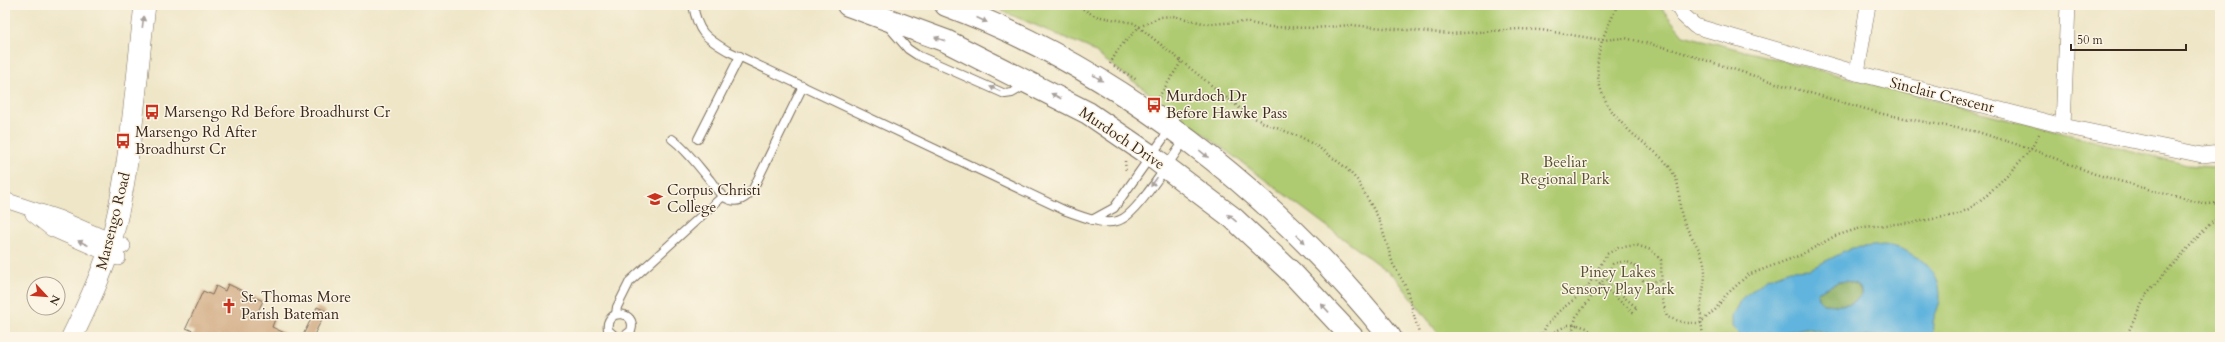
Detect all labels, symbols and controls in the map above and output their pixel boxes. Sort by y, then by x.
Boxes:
one-way arrow [139,16,146,28]
one-way arrow [976,17,987,23]
scale bar [2071,26,2186,52]
text: 50 m [2077,32,2104,48]
one-way arrow [933,36,945,42]
street label: Sinclair Crescent [1888,72,1996,118]
one-way arrow [1093,74,1103,82]
one-way arrow [989,86,1000,92]
place label: Murdoch Dr Before Hawke Pass [1166,86,1287,123]
one-way arrow [1050,93,1062,100]
bus stop icon: Murdoch Dr Before Hawke Pass [1145,96,1163,114]
place label: Marsengo Rd Before Broadhurst Cr [164,102,391,122]
street label: Murdoch Drive [1075,102,1169,174]
bus stop icon: Marsengo Rd Before Broadhurst Cr [143,103,161,121]
place label: Marsengo Rd After Broadhurst Cr [135,122,257,159]
bus stop icon: Marsengo Rd After Broadhurst Cr [114,132,132,150]
one-way arrow [1198,149,1209,158]
park label: Beeliar Regional Park [1520,152,1610,189]
street label: Marsengo Road [91,170,135,272]
one-way arrow [1150,177,1158,187]
place label: Corpus Christi College [667,180,761,217]
school or university icon: Corpus Christi College [646,190,664,208]
one-way arrow [1227,213,1238,222]
one-way arrow [1296,234,1306,244]
one-way arrow [77,240,88,246]
park label: Piney Lakes Sensory Play Park [1561,262,1675,299]
north arrow [26,276,66,316]
place label: St. Thomas More Parish Bateman [241,287,351,324]
text: N [46,293,63,308]
church icon: St. Thomas More Parish Bateman [220,297,238,315]
one-way arrow [1320,303,1330,313]

